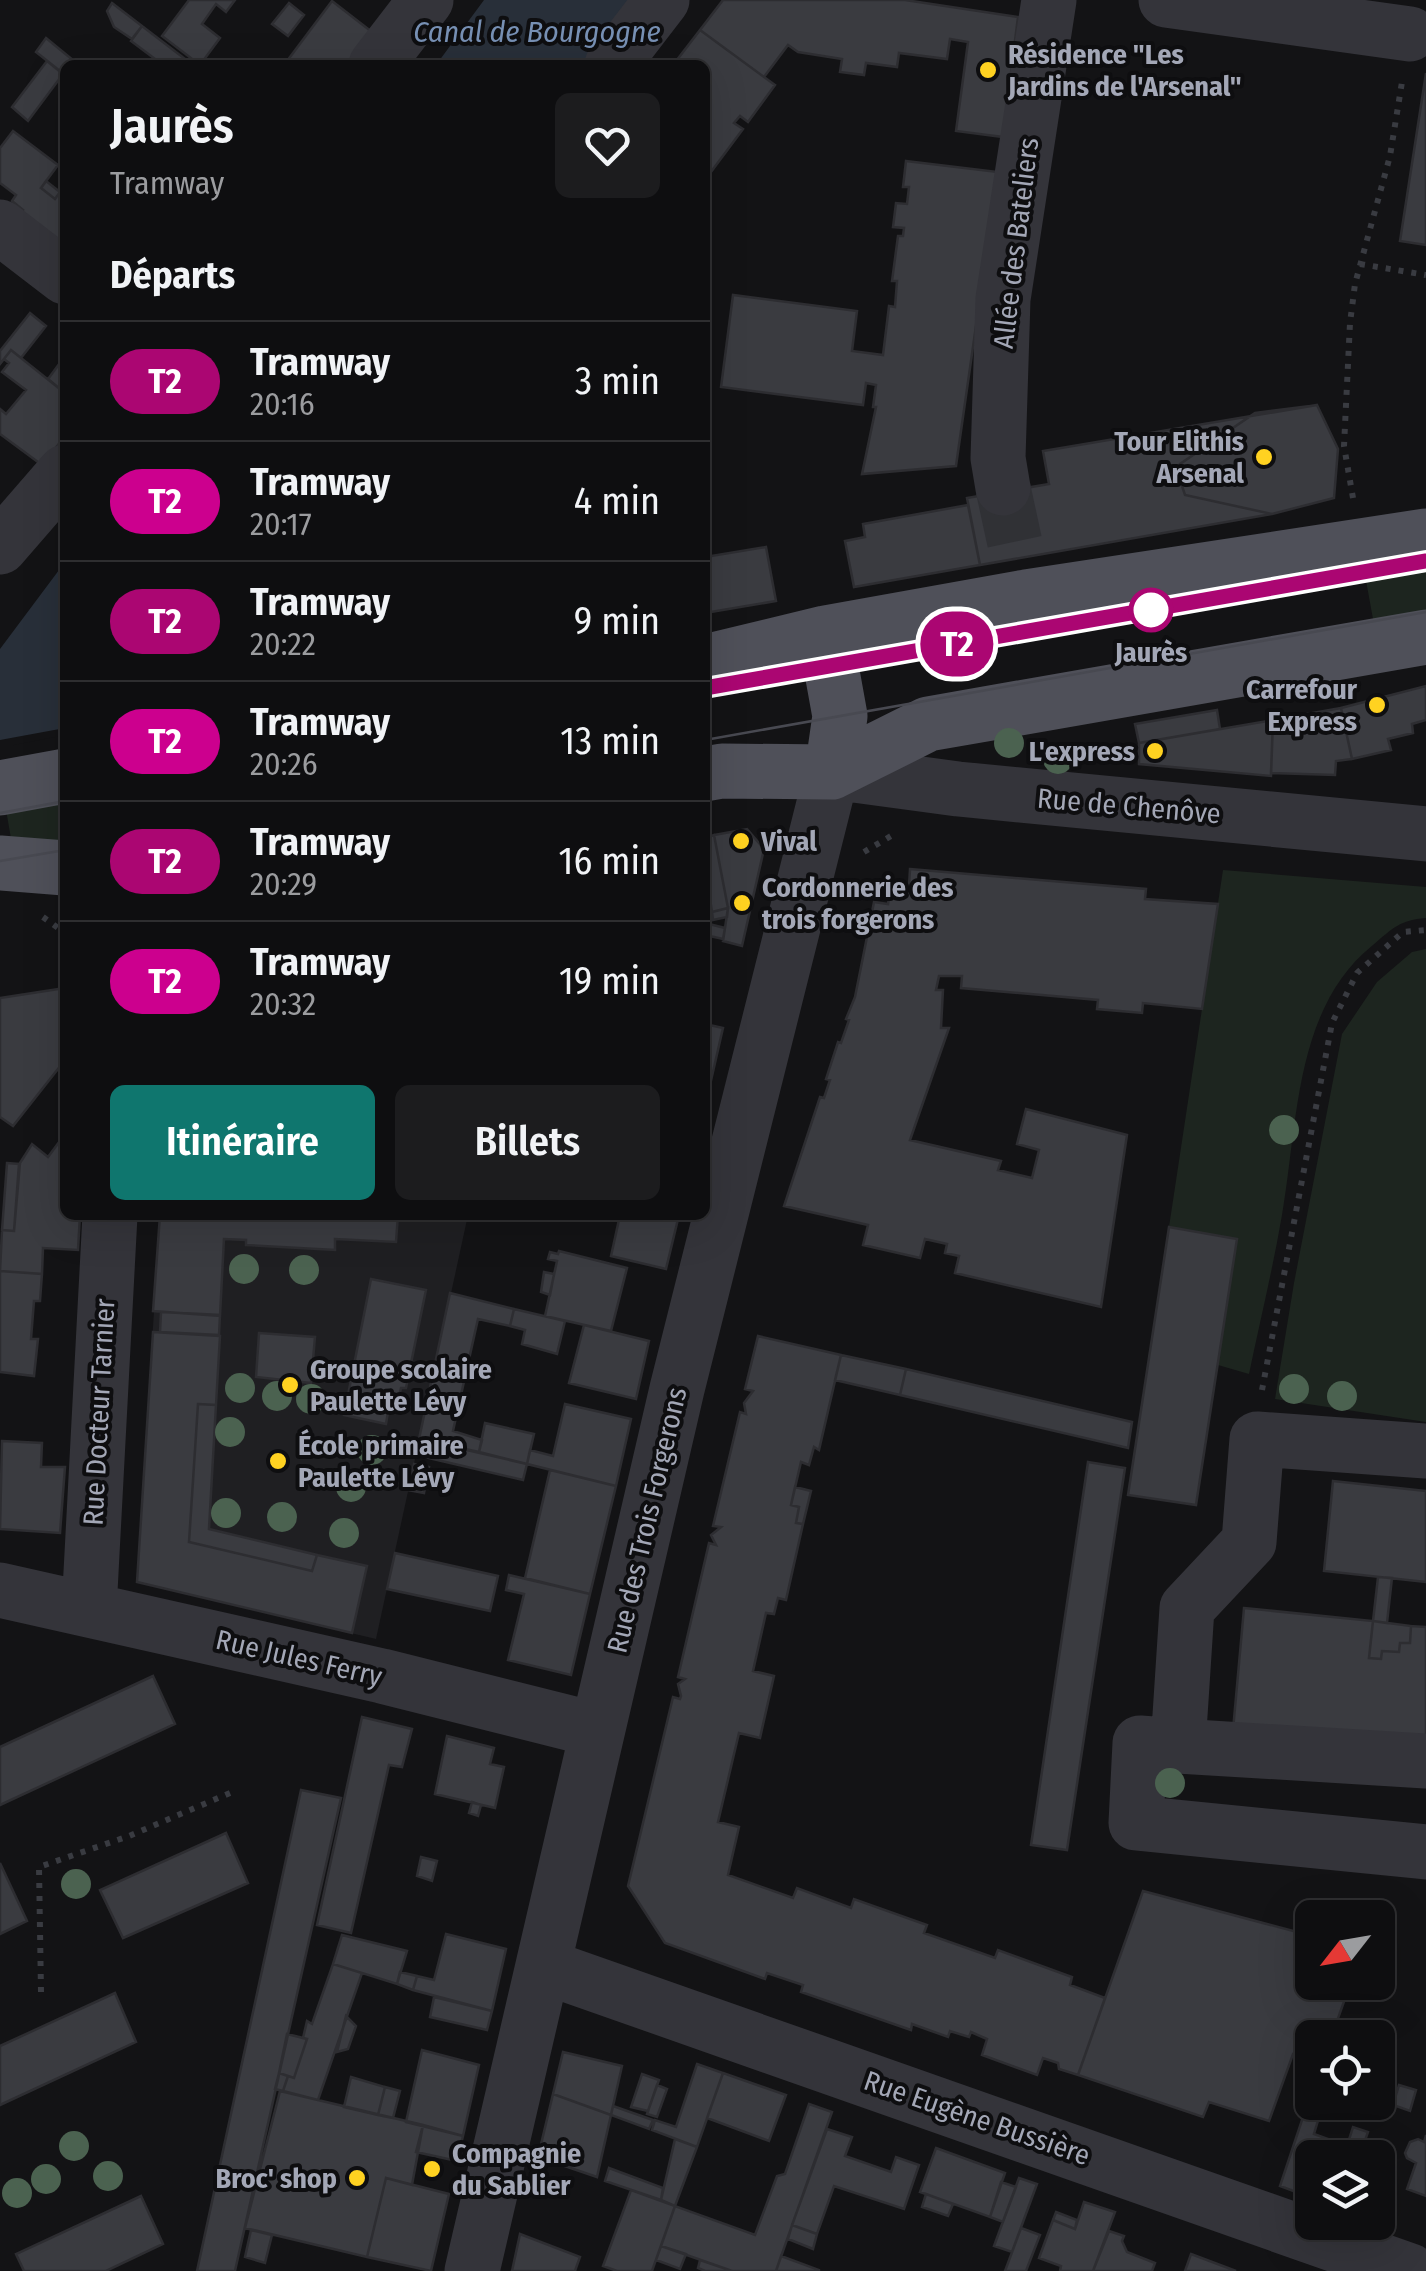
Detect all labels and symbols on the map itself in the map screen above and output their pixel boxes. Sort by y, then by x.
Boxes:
water label: Canal de Bourgogne [413,14,661,50]
place label: Résidence "Les Jardins de l'Arsenal" [1007,38,1242,103]
marker: Résidence "Les Jardins de l'Arsenal" [977,59,999,81]
street label: Allée des Bateliers [987,136,1045,350]
place label: Tour Elithis Arsenal [1114,425,1244,490]
marker: Tour Elithis Arsenal [1253,446,1275,468]
marker: Jaurès [1130,589,1172,631]
line badge: T2 [912,612,1002,676]
place label: Jaurès [1114,636,1187,669]
place label: Carrefour Express [1246,673,1358,738]
marker: Carrefour Express [1366,694,1388,716]
place label: L'express [1029,735,1135,768]
marker: L'express [1144,740,1166,762]
street label: Rue de Chenôve [1036,782,1222,830]
place label: Vival [760,825,817,858]
marker: Vival [730,830,752,852]
place label: Cordonnerie des trois forgerons [762,871,954,936]
marker: Cordonnerie des trois forgerons [731,892,753,914]
street label: Rue Docteur Tarnier [77,1297,121,1526]
place label: Groupe scolaire Paulette Lévy [310,1353,492,1418]
marker: Groupe scolaire Paulette Lévy [279,1374,301,1396]
street label: Rue des Trois Forgerons [600,1384,694,1656]
place label: École primaire Paulette Lévy [298,1428,464,1494]
marker: École primaire Paulette Lévy [267,1450,289,1472]
street label: Rue Jules Ferry [213,1623,386,1693]
north arrow [1295,1900,1395,2000]
street label: Rue Eugène Bussière [860,2064,1094,2172]
place label: Compagnie du Sablier [452,2137,581,2202]
marker: Compagnie du Sablier [421,2158,443,2180]
place label: Broc' shop [216,2162,337,2195]
marker: Broc' shop [346,2167,368,2189]

